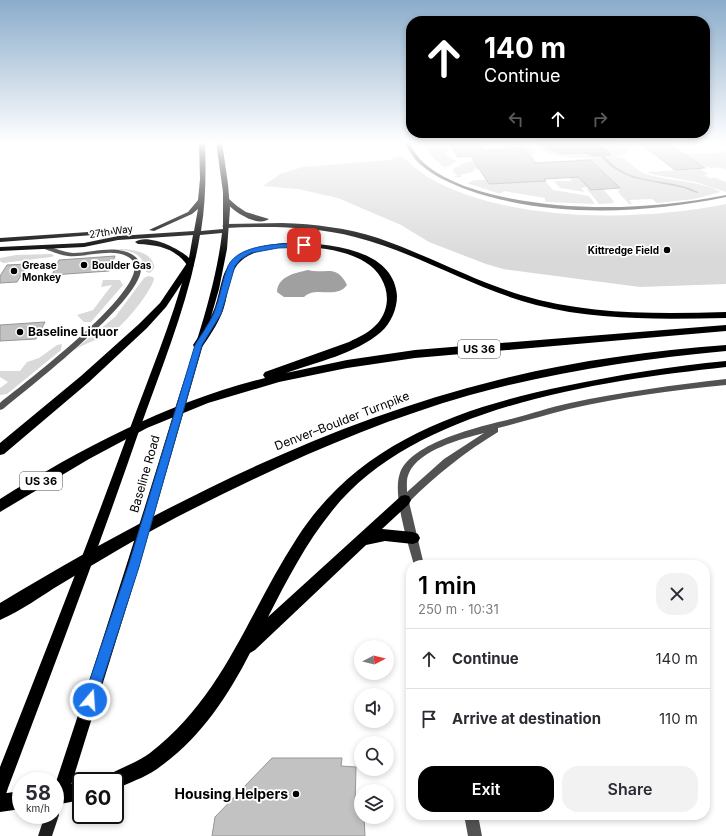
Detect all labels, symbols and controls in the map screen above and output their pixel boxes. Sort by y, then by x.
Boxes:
text: 140 m [484,31,566,65]
icon: ahead [418,32,470,84]
text: Continue [484,65,561,86]
icon: left [505,108,527,130]
icon: ahead [547,108,569,130]
icon: right [589,108,611,130]
street label: 27th Way [88,222,134,240]
pin [287,228,321,262]
icon: arrive [293,234,315,256]
place label: Kittredge Field [588,244,659,257]
marker: Kittredge Field [662,245,672,255]
place label: Grease Monkey [22,259,61,284]
place label: Boulder Gas [92,259,152,271]
marker: Boulder Gas [79,260,89,270]
marker: Grease Monkey [9,266,19,276]
place label: Baseline Liquor [28,324,118,339]
marker: Baseline Liquor [15,327,25,337]
road number: US 36 [458,340,500,358]
street label: Denver–Boulder Turnpike [272,388,411,453]
street label: Baseline Road [126,433,163,514]
road number: US 36 [20,472,62,490]
text: 1 min [418,571,477,600]
button: close [656,573,698,615]
text: 250 m · 10:31 [418,601,499,617]
north arrow [354,640,394,680]
map controls [354,640,394,824]
icon: ahead [418,648,440,670]
text: Continue [452,649,519,668]
text: 140 m [655,649,698,668]
position arrow [69,679,111,721]
button: sound [354,688,394,728]
icon: arrive [418,708,440,730]
text: Arrive at destination [452,709,601,728]
text: 110 m [659,709,698,728]
button: search [354,736,394,776]
button: Exit [418,766,554,812]
button: Share [562,766,698,812]
speed limit sign: 60 [72,772,124,824]
text: 58 [25,781,51,805]
button: layers [354,784,394,824]
place label: Housing Helpers [174,785,288,802]
marker: Housing Helpers [291,789,301,799]
text: km/h [26,802,50,814]

